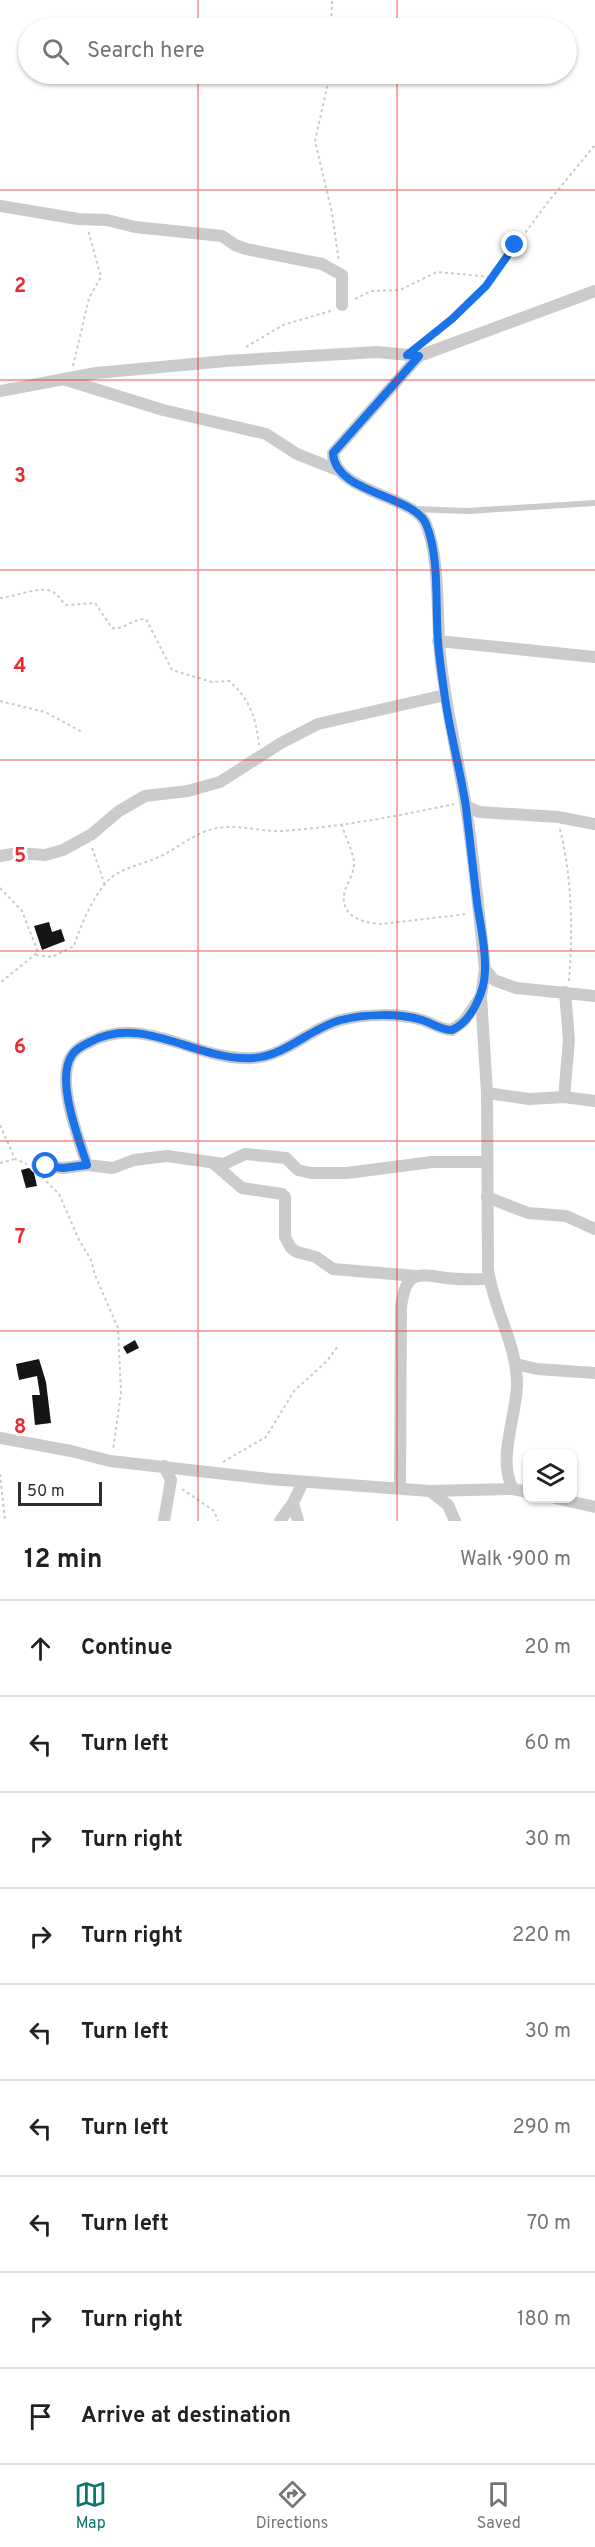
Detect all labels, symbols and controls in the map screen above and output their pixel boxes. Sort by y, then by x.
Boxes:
search box [18,18,577,84]
icon: search [39,35,72,68]
text: Search here [87,38,205,65]
route end [501,231,527,257]
text: 2 [14,274,26,300]
text: 3 [14,464,26,490]
text: 4 [14,654,26,680]
text: 5 [14,844,26,870]
text: 6 [14,1035,26,1061]
route start [32,1152,58,1178]
text: 7 [15,1225,25,1251]
text: 8 [14,1415,26,1441]
map controls [523,1449,577,1503]
button: layers [523,1449,577,1503]
scale bar [18,1479,102,1506]
text: 50 m [27,1482,65,1502]
text: 12 min [24,1544,102,1577]
text: Walk · 900 m [460,1547,571,1573]
icon: ahead [24,1632,57,1665]
text: Continue [81,1635,172,1662]
text: 20 m [524,1635,571,1661]
icon: left [24,1728,57,1761]
text: Turn left [81,1731,169,1758]
text: 60 m [525,1731,571,1757]
icon: right [24,1824,57,1857]
text: Turn right [81,1827,183,1854]
text: 30 m [525,1827,571,1853]
icon: right [24,1920,57,1953]
text: Turn right [81,1923,183,1950]
text: 220 m [512,1923,571,1949]
icon: left [24,2016,57,2049]
text: Turn left [81,2019,169,2046]
text: 30 m [525,2019,571,2045]
icon: left [24,2112,57,2145]
text: Turn left [81,2115,169,2142]
text: 290 m [513,2115,571,2141]
icon: left [24,2208,57,2241]
text: Turn left [81,2211,169,2238]
text: 70 m [527,2211,571,2237]
icon: right [24,2304,57,2337]
text: Turn right [81,2307,183,2334]
text: 180 m [517,2307,571,2333]
icon: arrive [24,2400,57,2433]
text: Arrive at destination [81,2403,291,2430]
tab: Map [74,2478,107,2534]
tab: Directions [256,2478,328,2534]
tab: Saved [477,2478,521,2534]

